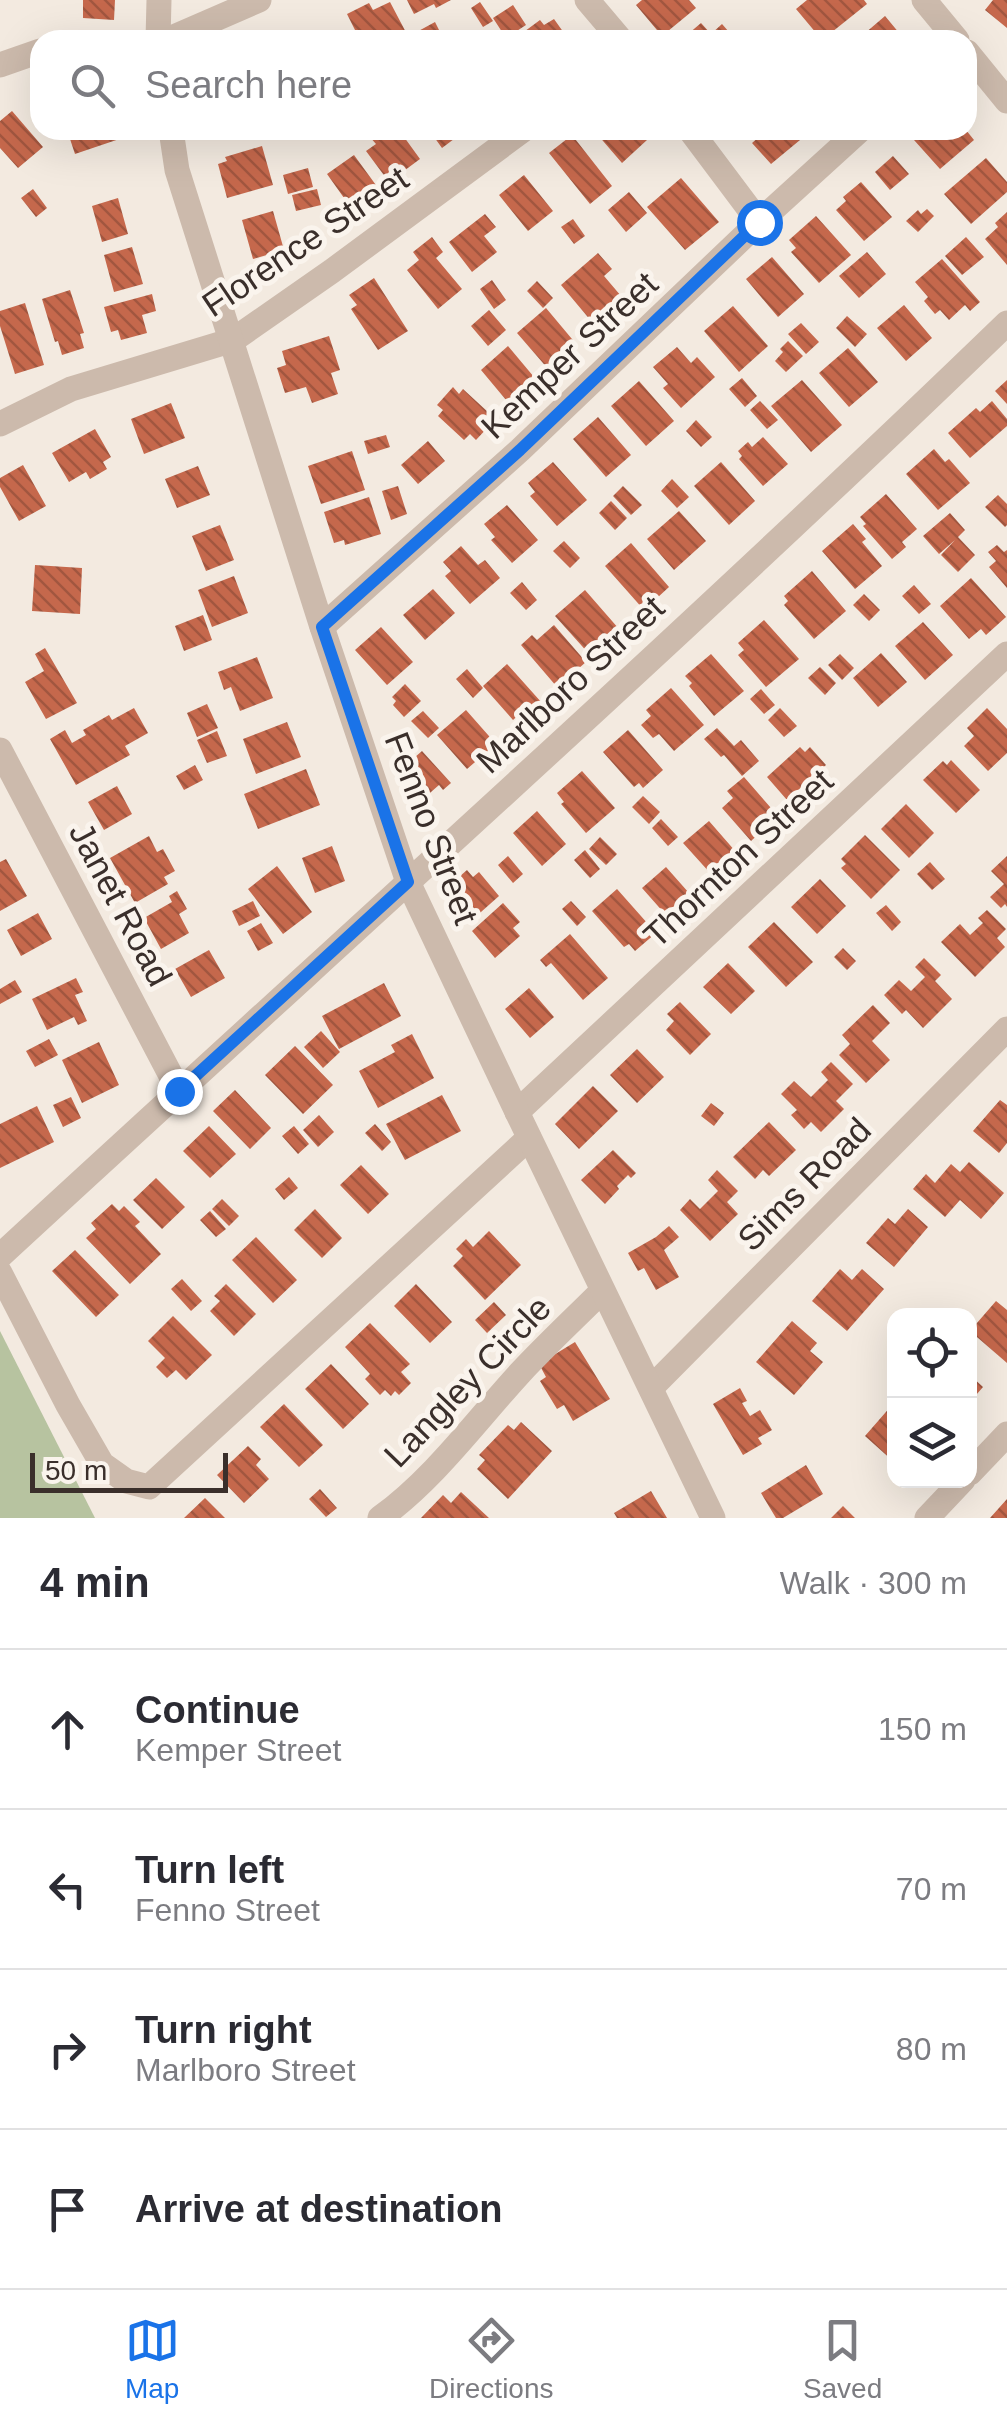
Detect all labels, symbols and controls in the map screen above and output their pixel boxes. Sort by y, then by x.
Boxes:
search box [30,30,977,140]
icon: search [65,58,120,113]
text: Search here [145,64,352,106]
street label: Florence Street [195,158,415,324]
route start [737,200,783,246]
street label: Kemper Street [473,264,665,446]
street label: Marlboro Street [468,587,672,781]
street label: Fenno Street [378,727,487,930]
street label: Thornton Street [636,761,840,955]
street label: Janet Road [62,816,180,992]
route end [157,1069,203,1115]
street label: Sims Road [730,1110,878,1258]
street label: Langley Circle [376,1288,558,1474]
map controls [887,1308,977,1488]
button: locate [887,1308,977,1398]
button: layers [887,1398,977,1488]
scale bar [30,1448,228,1492]
text: 50 m [45,1455,107,1486]
text: 4 min [40,1559,150,1606]
text: Walk · 300 m [780,1565,967,1601]
text: Continue [135,1689,300,1731]
icon: ahead [40,1702,95,1757]
text: 150 m [878,1711,967,1747]
text: Kemper Street [135,1732,341,1768]
text: Turn left [135,1849,284,1891]
icon: left [40,1862,95,1917]
text: 70 m [896,1871,967,1907]
text: Fenno Street [135,1892,320,1928]
text: Turn right [135,2009,312,2051]
icon: right [40,2022,95,2077]
text: 80 m [896,2031,967,2067]
text: Marlboro Street [135,2052,356,2088]
icon: arrive [40,2182,95,2237]
text: Arrive at destination [135,2188,502,2230]
tab: Map [125,2313,180,2405]
tab: Directions [429,2313,554,2405]
tab: Saved [803,2313,882,2405]

